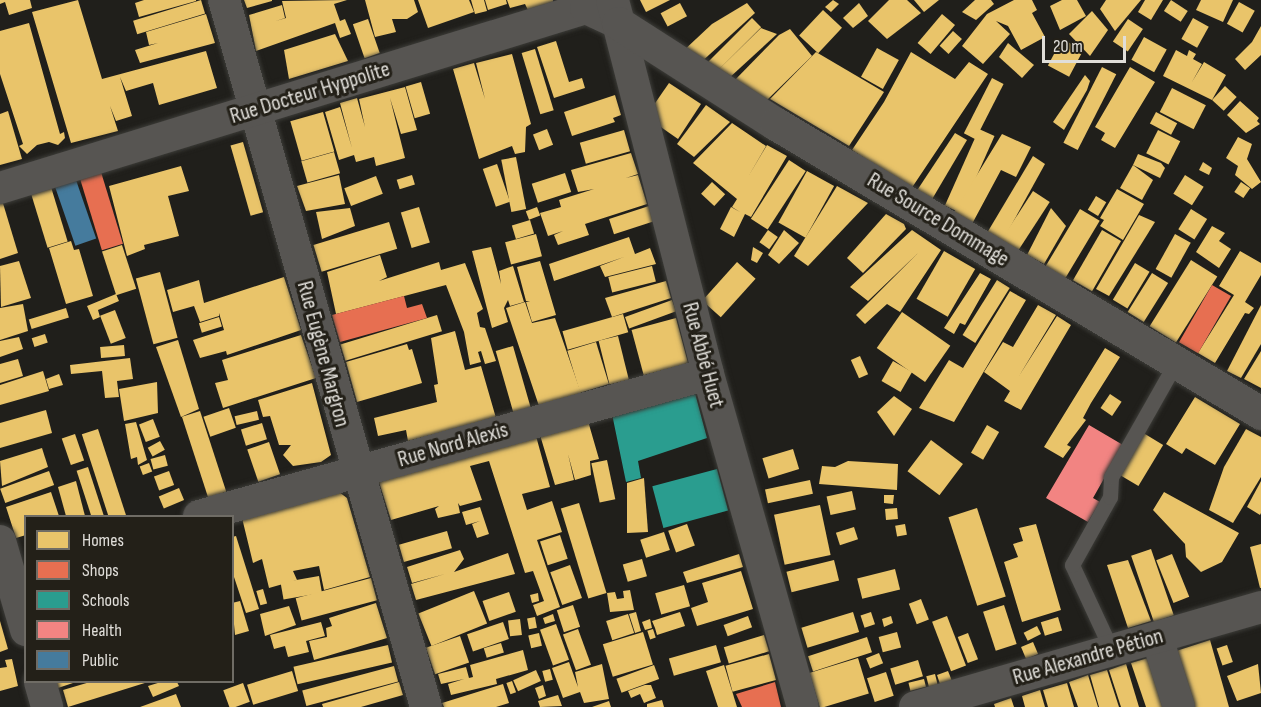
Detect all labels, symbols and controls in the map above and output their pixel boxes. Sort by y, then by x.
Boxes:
scale bar [1045,24,1129,62]
text: 20 m [1053,36,1083,57]
street label: Rue Docteur Hyppolite [227,56,393,130]
street label: Rue Source Dommage [862,167,1014,273]
street label: Rue Eugène Margron [291,278,355,430]
street label: Rue Abbé Huet [676,299,730,411]
street label: Rue Nord Alexis [395,417,511,473]
legend [24,515,234,683]
text: Homes [82,530,124,551]
text: Shops [82,560,119,581]
text: Schools [82,590,129,611]
text: Health [82,620,122,641]
street label: Rue Alexandre Pétion [1010,623,1166,691]
text: Public [82,650,119,671]

